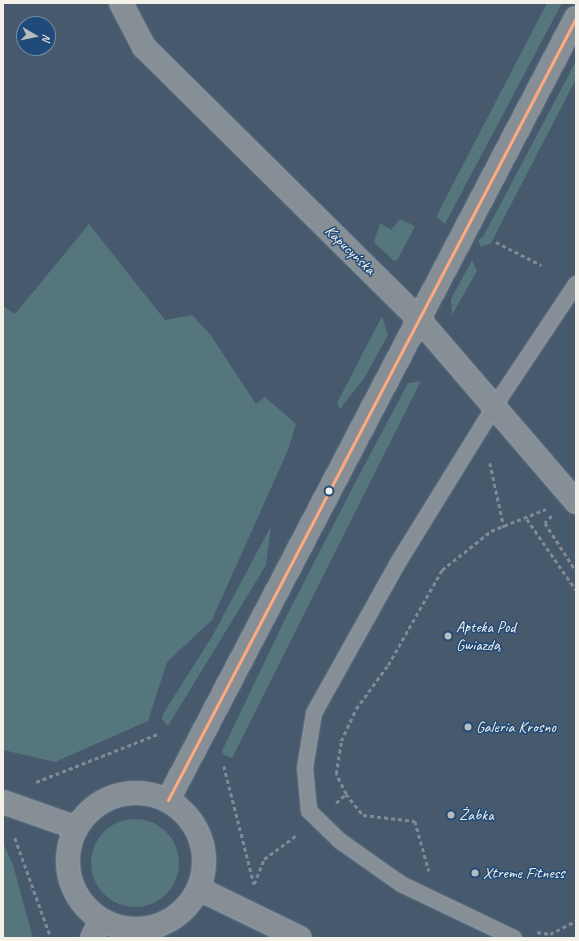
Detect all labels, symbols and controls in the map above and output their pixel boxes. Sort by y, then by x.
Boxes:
north arrow [16,16,56,56]
text: N [39,33,54,42]
street label: Kapucyńska [321,221,379,279]
unlabelled marker [324,486,334,496]
place label: Apteka Pod Gwiazdą [456,617,516,655]
marker: Apteka Pod Gwiazdą [443,631,453,641]
place label: Galeria Krosno [476,717,556,737]
marker: Galeria Krosno [463,722,473,732]
place label: Żabka [459,805,494,825]
marker: Żabka [446,810,456,820]
place label: Xtreme Fitness [483,863,565,883]
marker: Xtreme Fitness [470,868,480,878]

